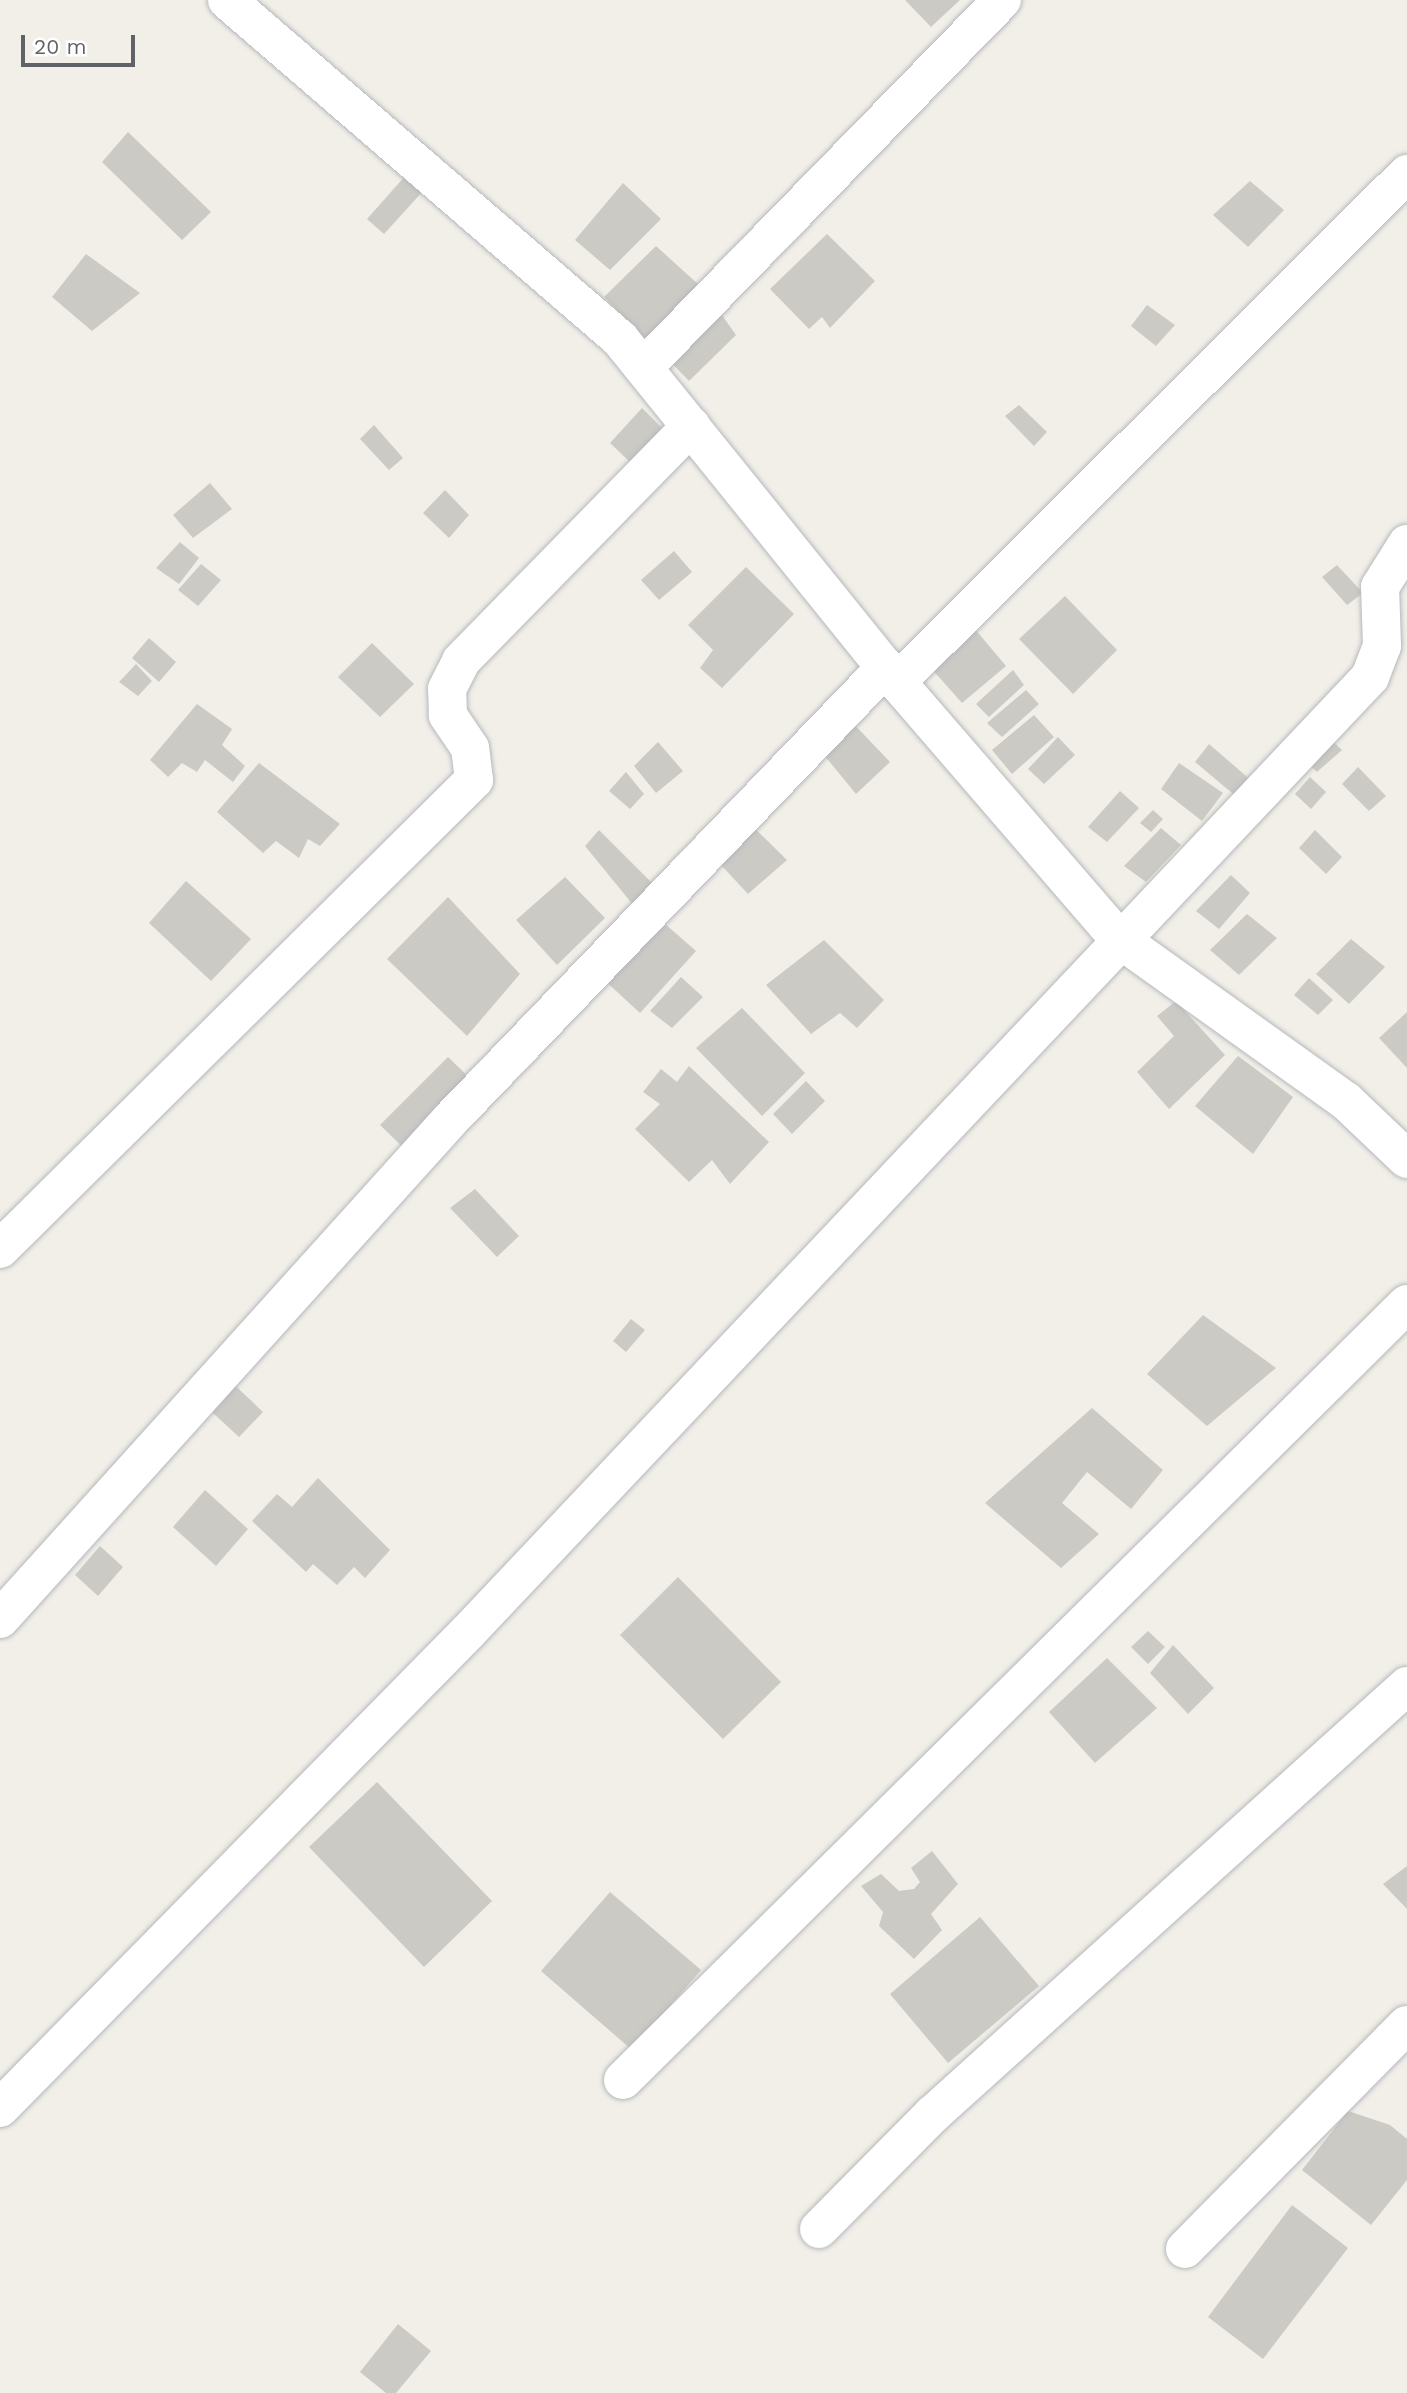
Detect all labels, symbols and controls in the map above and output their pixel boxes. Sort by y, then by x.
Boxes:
scale bar [24,21,138,65]
text: 20 m [34,34,86,59]

